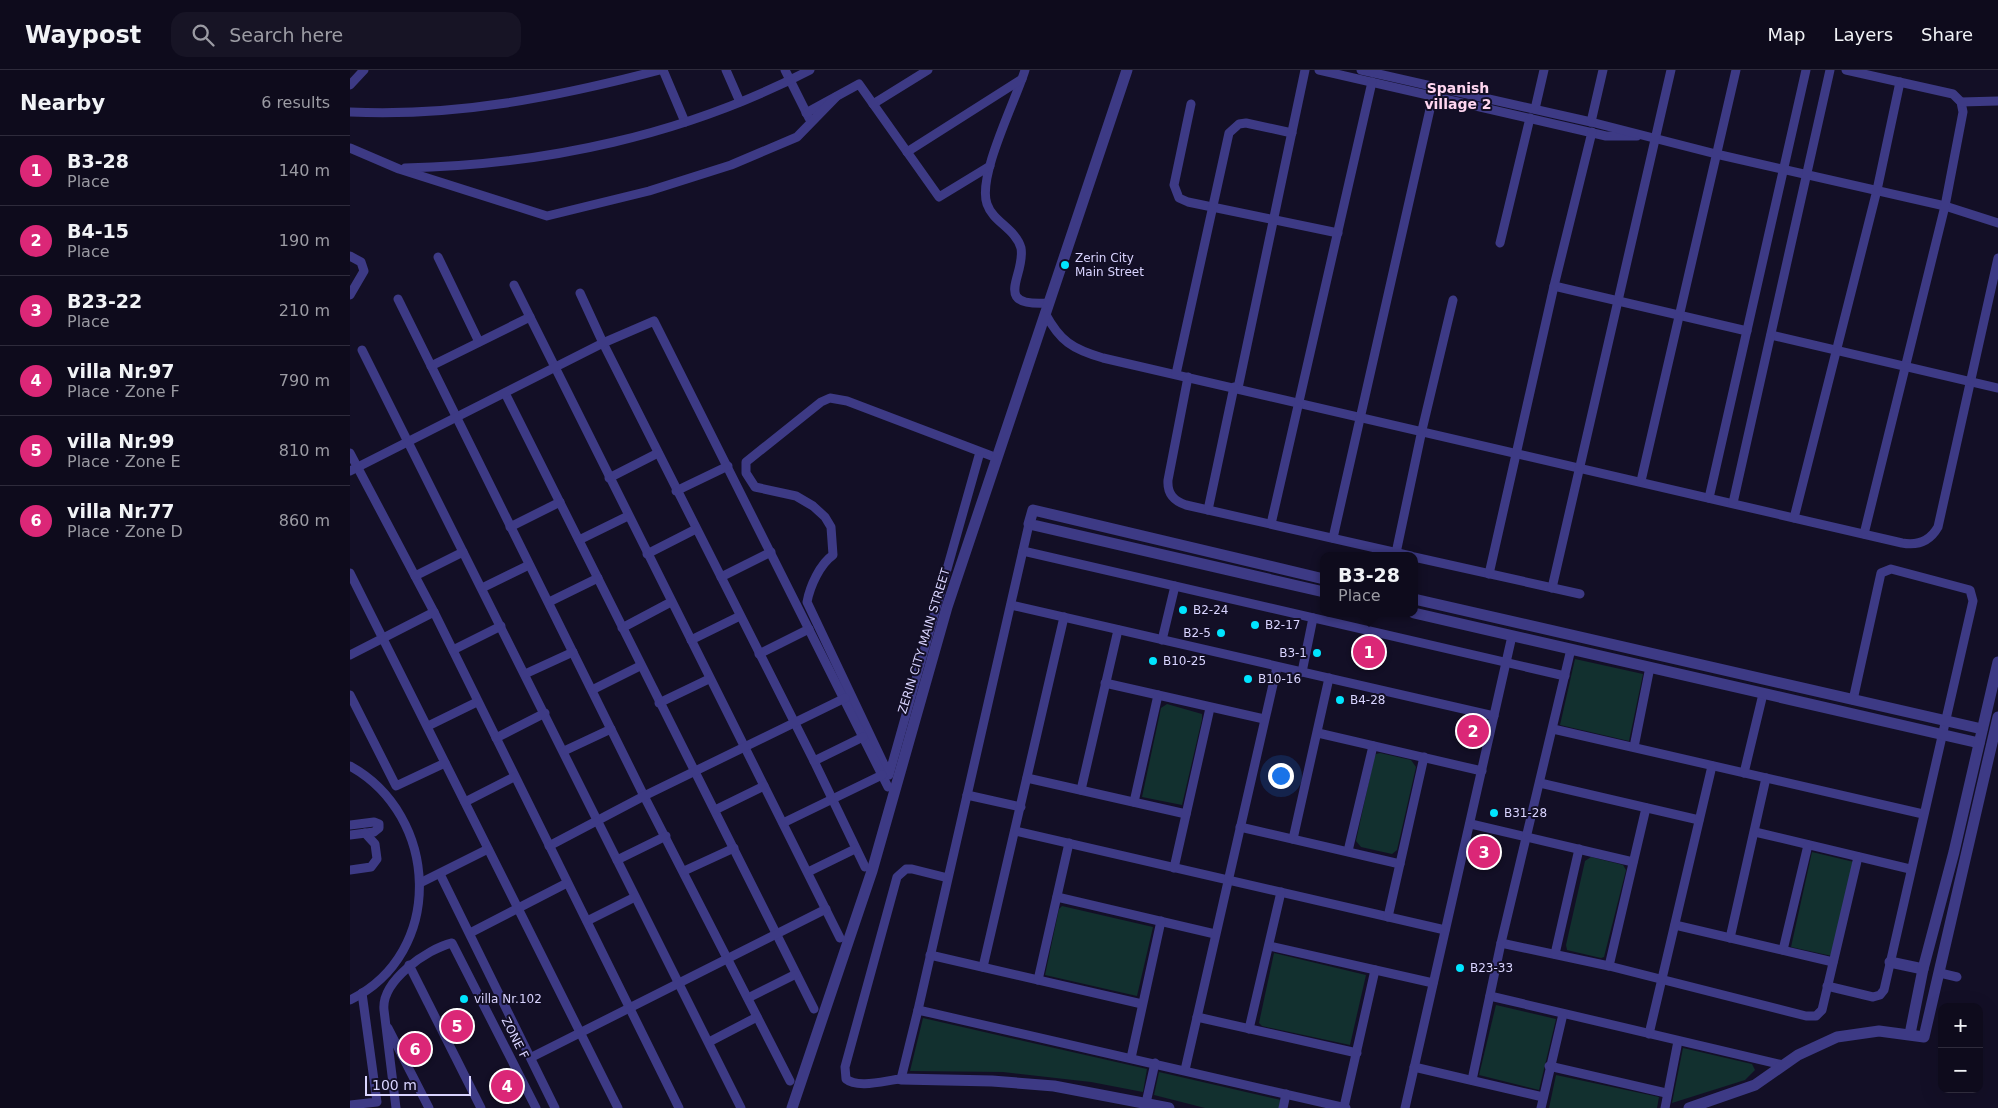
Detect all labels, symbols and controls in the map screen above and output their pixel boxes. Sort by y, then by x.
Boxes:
search box [171,12,521,57]
text: Waypost [25,21,141,49]
icon: search [189,21,217,49]
text: Search here [229,24,343,46]
text: Map [1767,24,1805,45]
text: Layers [1833,24,1893,45]
text: Share [1921,24,1973,45]
district label: Spanish village 2 [1424,80,1492,112]
text: Nearby [20,91,105,115]
text: 6 results [261,93,330,112]
text: B3-28 [67,150,129,172]
text: 1 [30,161,42,180]
text: 140 m [279,161,330,180]
text: Place [67,172,110,191]
text: B4-15 [67,220,129,242]
text: 2 [30,231,42,250]
text: 190 m [279,231,330,250]
text: Place [67,242,110,261]
place label: Zerin City Main Street [1075,251,1144,279]
marker: Zerin City Main Street [1059,259,1071,271]
text: B23-22 [67,290,142,312]
text: 3 [30,301,42,320]
text: 210 m [279,301,330,320]
text: Place [67,312,110,331]
text: villa Nr.97 [67,360,175,382]
text: 4 [30,371,42,390]
text: 790 m [279,371,330,390]
text: Place · Zone F [67,382,180,401]
text: villa Nr.99 [67,430,175,452]
text: 5 [30,441,42,460]
text: 810 m [279,441,330,460]
text: Place · Zone E [67,452,181,471]
text: villa Nr.77 [67,500,175,522]
text: 6 [30,511,42,530]
text: 860 m [279,511,330,530]
text: Place · Zone D [67,522,183,541]
popup [1320,552,1418,617]
text: B3-28 [1338,564,1400,586]
street label: ZERIN CITY MAIN STREET [895,566,953,716]
text: Place [1338,586,1381,605]
place label: B2-24 [1193,603,1228,617]
marker: B2-24 [1177,604,1189,616]
place label: B2-17 [1265,618,1300,632]
marker: B2-17 [1249,619,1261,631]
place label: B2-5 [1183,626,1211,640]
marker: B2-5 [1215,627,1227,639]
pin: 1 [1353,633,1385,671]
place label: B3-1 [1279,646,1307,660]
marker: B3-1 [1311,647,1323,659]
place label: B10-25 [1163,654,1206,668]
marker: B10-25 [1147,655,1159,667]
place label: B10-16 [1258,672,1301,686]
marker: B10-16 [1242,673,1254,685]
place label: B4-28 [1350,693,1385,707]
marker: B4-28 [1334,694,1346,706]
pin: 2 [1457,712,1489,750]
your location [1268,763,1294,789]
place label: B31-28 [1504,806,1547,820]
marker: B31-28 [1488,807,1500,819]
pin: 3 [1468,833,1500,871]
place label: B23-33 [1470,961,1513,975]
marker: B23-33 [1454,962,1466,974]
place label: villa Nr.102 [474,992,542,1006]
marker: villa Nr.102 [458,993,470,1005]
map controls [1938,1003,1983,1093]
button: + [1938,1003,1983,1048]
pin: 5 [441,1007,473,1045]
street label: ZONE F [499,1015,531,1061]
pin: 6 [399,1030,431,1068]
button: − [1938,1048,1983,1093]
pin: 4 [491,1067,523,1105]
scale bar [365,1073,471,1096]
text: 100 m [372,1077,417,1093]

